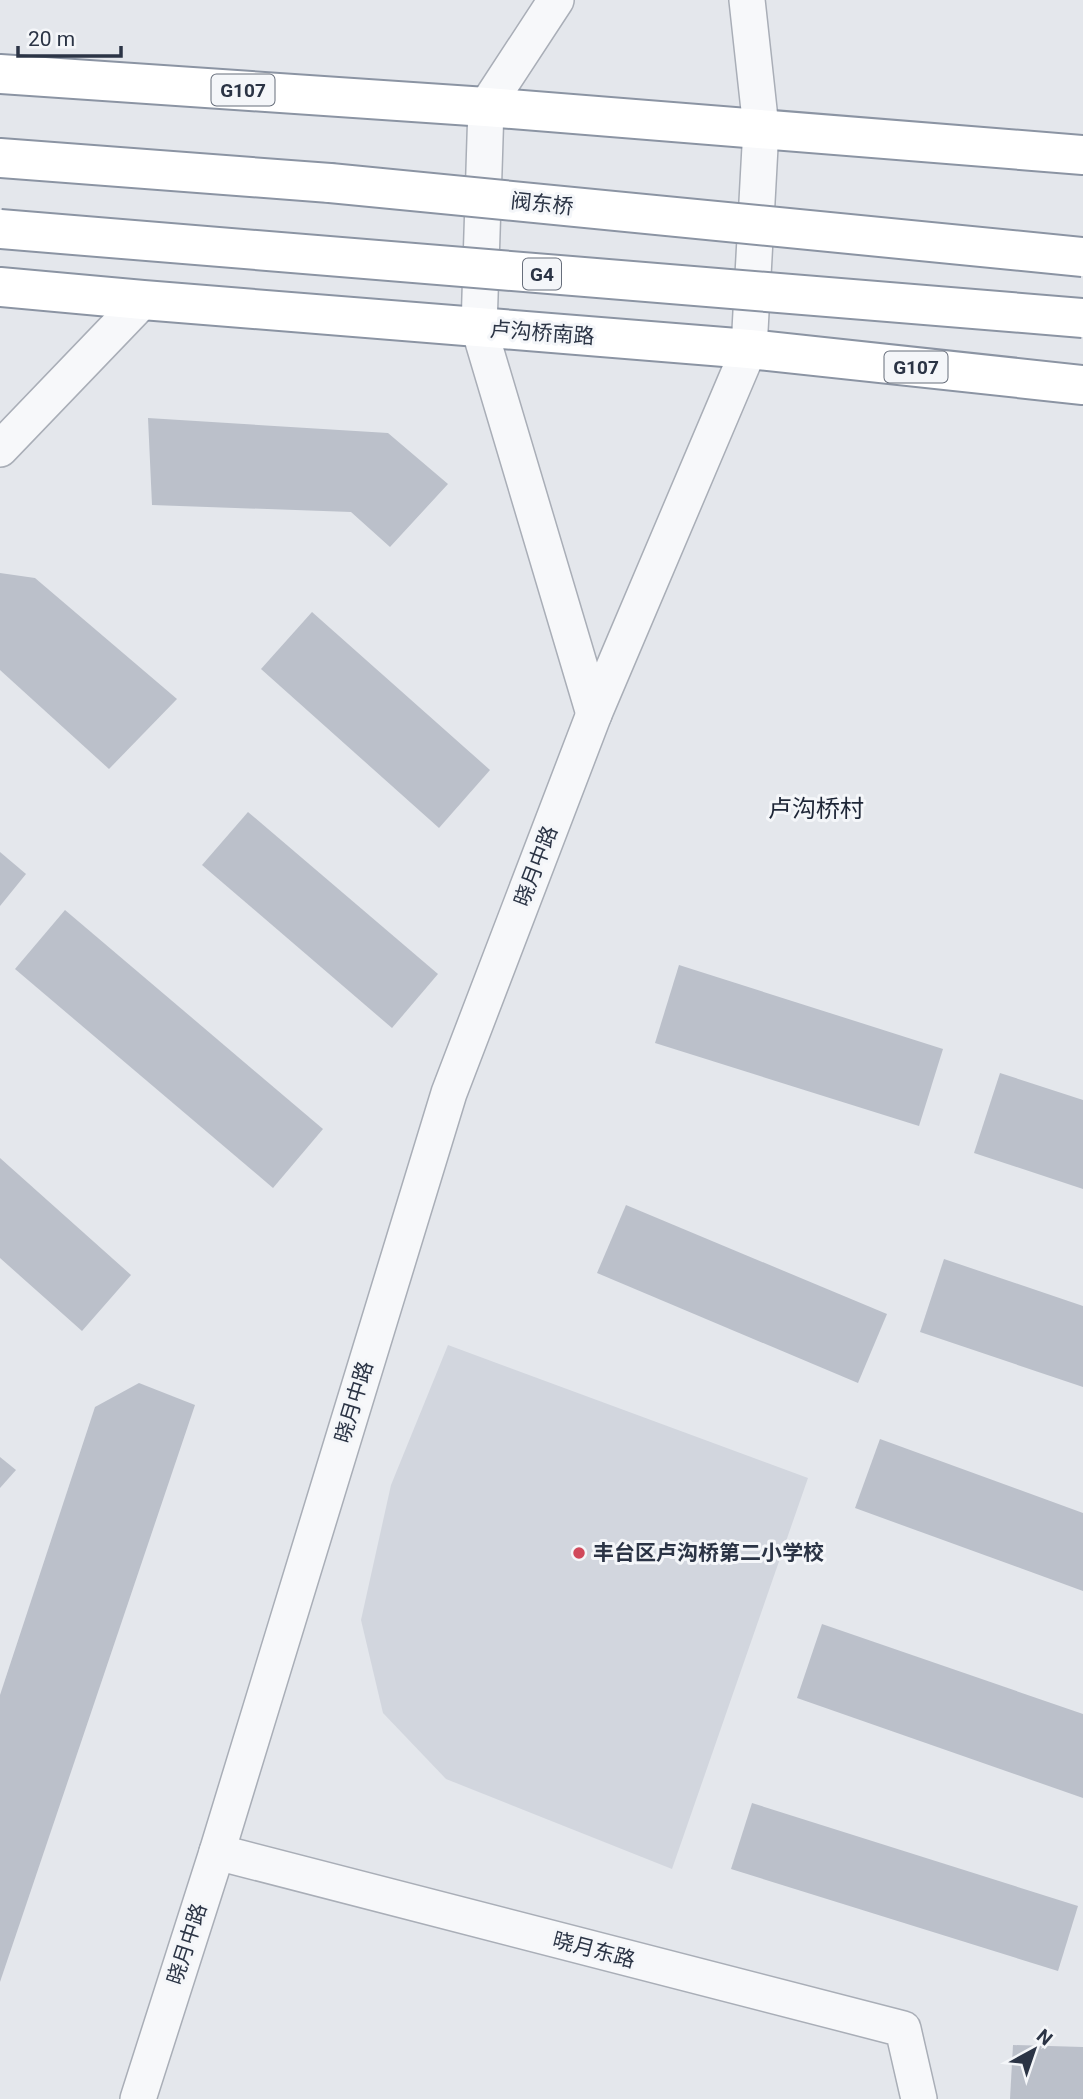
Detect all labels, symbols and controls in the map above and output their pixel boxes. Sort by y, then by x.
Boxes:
scale bar [18,14,121,58]
text: 20 m [28,27,75,51]
road number: G107 [212,74,274,106]
street label: 阀东桥 [509,189,575,219]
road number: G4 [523,258,561,290]
street label: 卢沟桥南路 [489,317,595,349]
road number: G107 [884,352,948,382]
district label: 卢沟桥村 [768,795,864,823]
street label: 晓月中路 [510,822,562,910]
street label: 晓月中路 [330,1358,378,1446]
place label: 丰台区卢沟桥第二小学校 [593,1541,824,1565]
marker: 丰台区卢沟桥第二小学校 [571,1545,587,1561]
street label: 晓月中路 [163,1900,211,1988]
street label: 晓月东路 [550,1928,638,1972]
north arrow [999,2015,1069,2085]
text: N [1032,2024,1057,2050]

